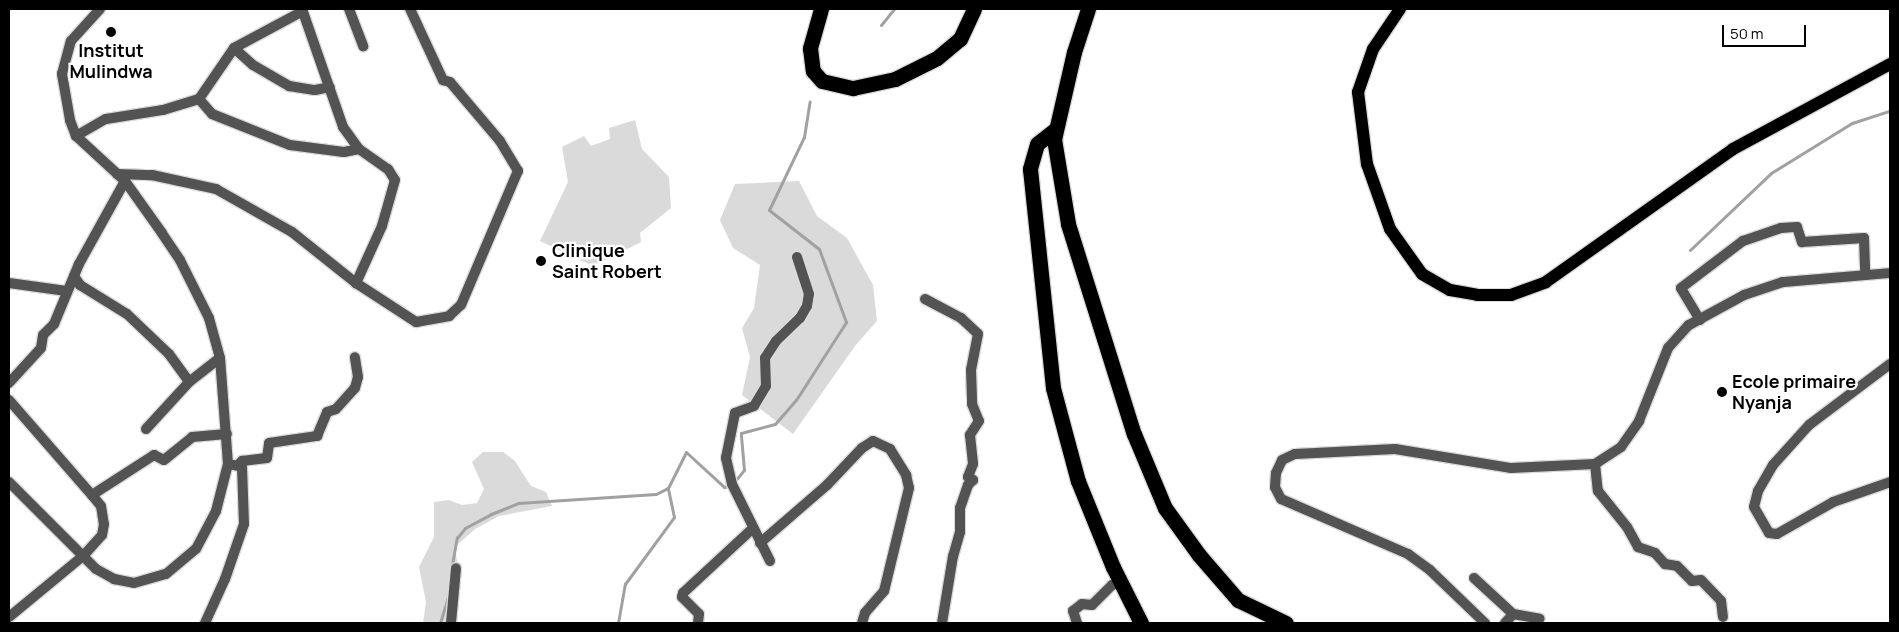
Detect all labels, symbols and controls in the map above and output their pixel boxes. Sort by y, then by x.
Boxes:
scale bar [1724,15,1808,47]
text: 50 m [1730,23,1764,44]
marker: Institut Mulindwa [105,26,117,38]
place label: Institut Mulindwa [69,40,153,82]
place label: Clinique Saint Robert [552,240,662,282]
marker: Clinique Saint Robert [534,254,548,268]
place label: Ecole primaire Nyanja [1732,371,1856,414]
marker: Ecole primaire Nyanja [1716,386,1728,398]

